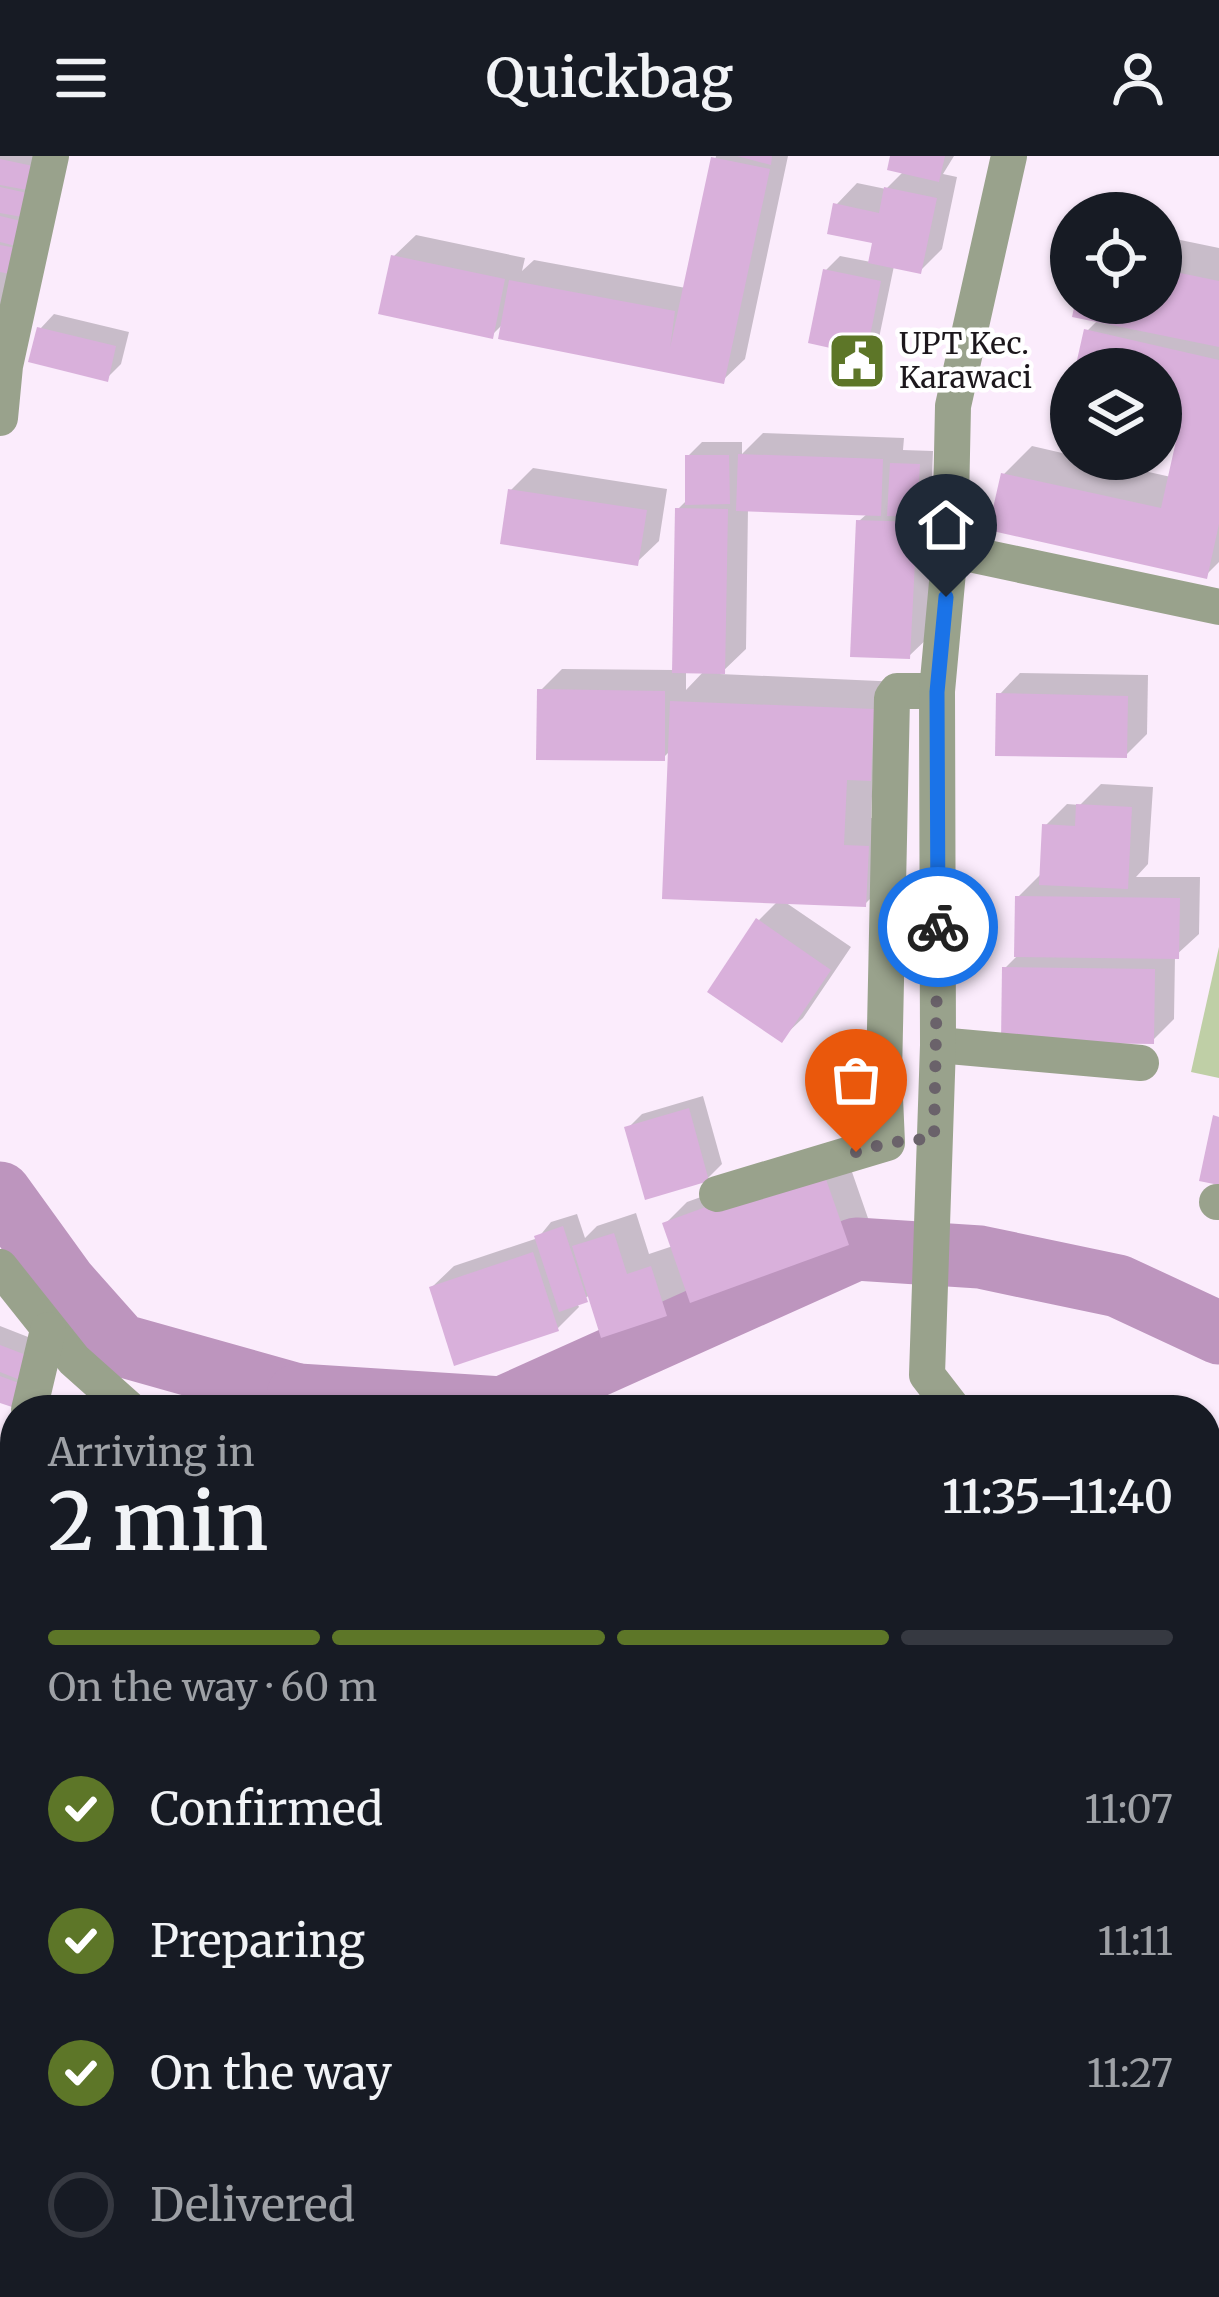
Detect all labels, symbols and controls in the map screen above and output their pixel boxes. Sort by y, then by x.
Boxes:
text: Quickbag [486,44,733,112]
icon: menu [48,45,114,111]
icon: person [1105,45,1171,111]
map controls [1050,192,1182,480]
button: locate [1050,192,1182,324]
place label: UPT Kec. Karawaci [899,324,1032,396]
public building icon: UPT Kec. Karawaci [826,330,888,392]
button: layers [1050,348,1182,480]
pin [895,474,997,597]
icon: home [913,492,979,558]
courier [878,867,998,987]
icon: bike [905,894,971,960]
pin [805,1029,907,1152]
icon: bag [823,1047,889,1113]
text: Arriving in [48,1428,255,1477]
text: 11:35–11:40 [942,1469,1173,1525]
text: 2 min [48,1473,268,1571]
text: On the way · 60 m [48,1663,377,1712]
icon: check [48,1776,114,1842]
text: Confirmed [150,1781,383,1837]
text: 11:07 [1084,1785,1173,1834]
icon: check [48,1908,114,1974]
text: Preparing [150,1913,365,1969]
text: 11:11 [1098,1917,1173,1966]
icon: check [48,2040,114,2106]
text: On the way [150,2045,392,2101]
text: 11:27 [1087,2049,1173,2098]
text: Delivered [150,2177,355,2233]

